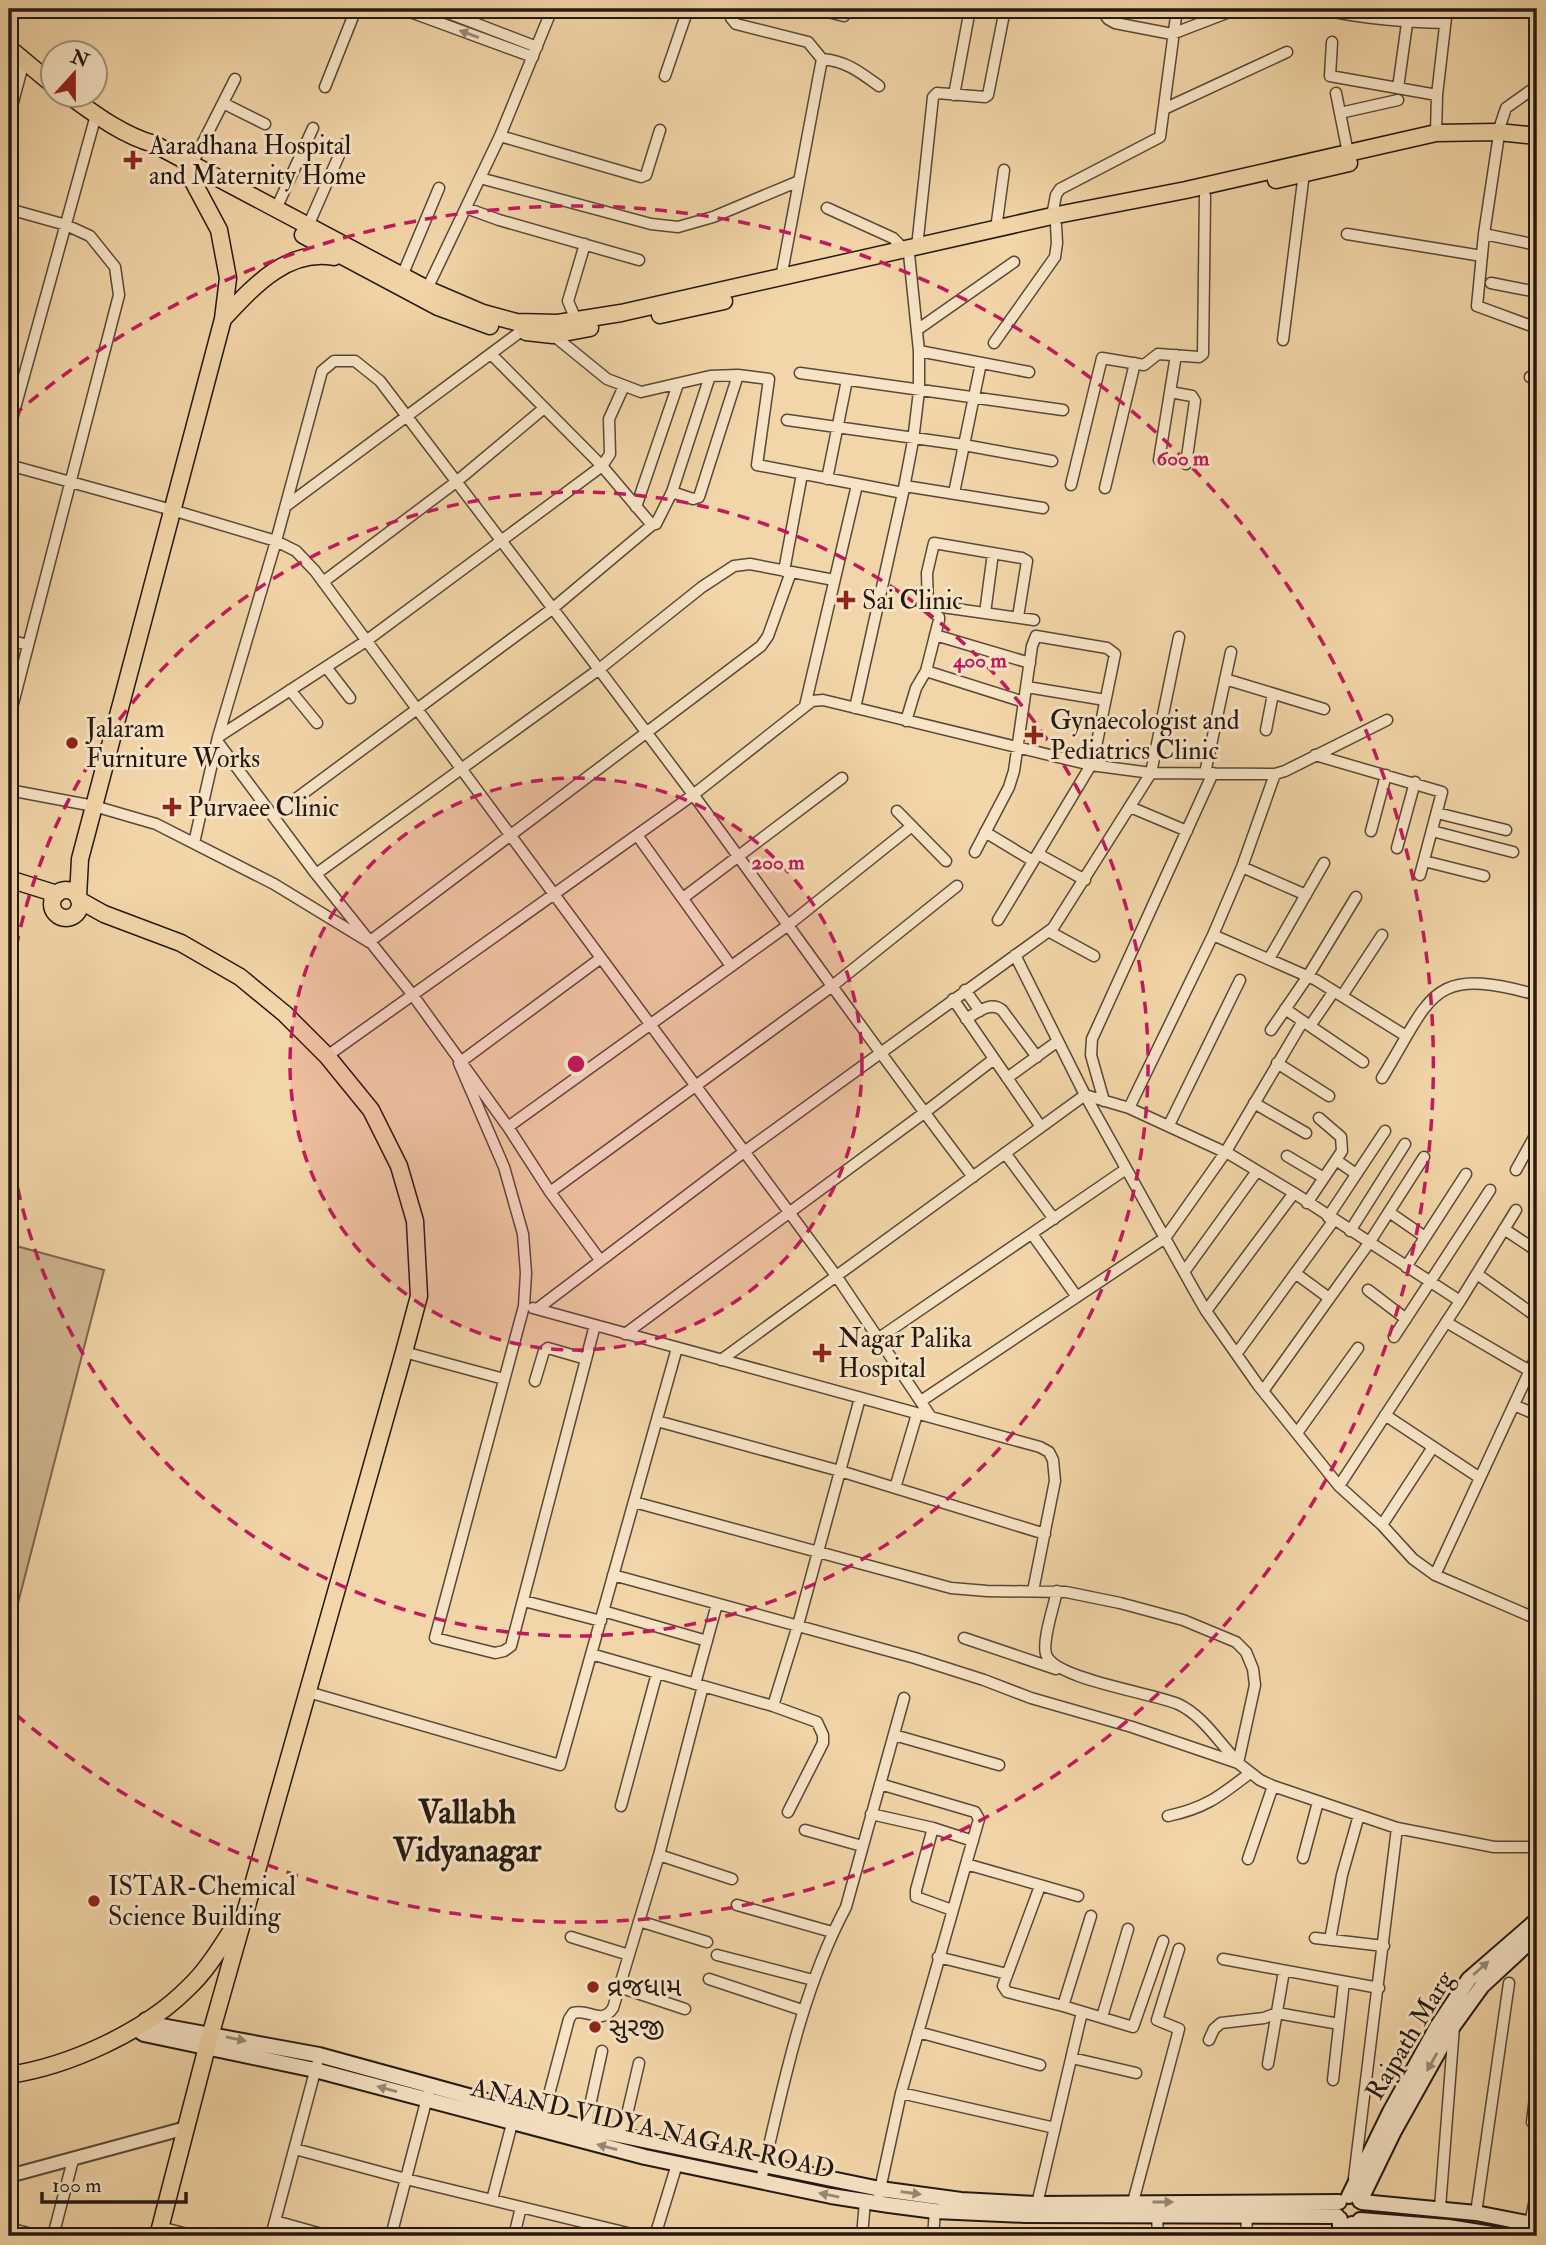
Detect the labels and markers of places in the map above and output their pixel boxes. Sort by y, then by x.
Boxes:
place label: Aaradhana Hospital and Maternity Home [148,130,366,192]
marker: Aaradhana Hospital and Maternity Home [123,150,143,170]
place label: Sai Clinic [862,585,963,617]
marker: Sai Clinic [836,590,856,610]
place label: Gynaecologist and Pediatrics Clinic [1050,705,1240,767]
place label: Jalaram Furniture Works [85,713,260,775]
marker: Gynaecologist and Pediatrics Clinic [1024,725,1044,745]
marker: Jalaram Furniture Works [64,735,80,751]
place label: Purvaee Clinic [188,792,339,824]
marker: Purvaee Clinic [162,797,182,817]
centre of rings [564,1052,588,1076]
place label: Nagar Palika Hospital [838,1323,972,1386]
marker: Nagar Palika Hospital [812,1343,832,1363]
place label: ISTAR-Chemical Science Building [108,1871,296,1933]
marker: ISTAR-Chemical Science Building [86,1893,102,1909]
place label: વ્રજધામ [607,1972,682,2004]
marker: વ્રજધામ [585,1979,601,1995]
place label: સુરજી [609,2012,665,2044]
marker: સુરજી [587,2019,603,2035]

